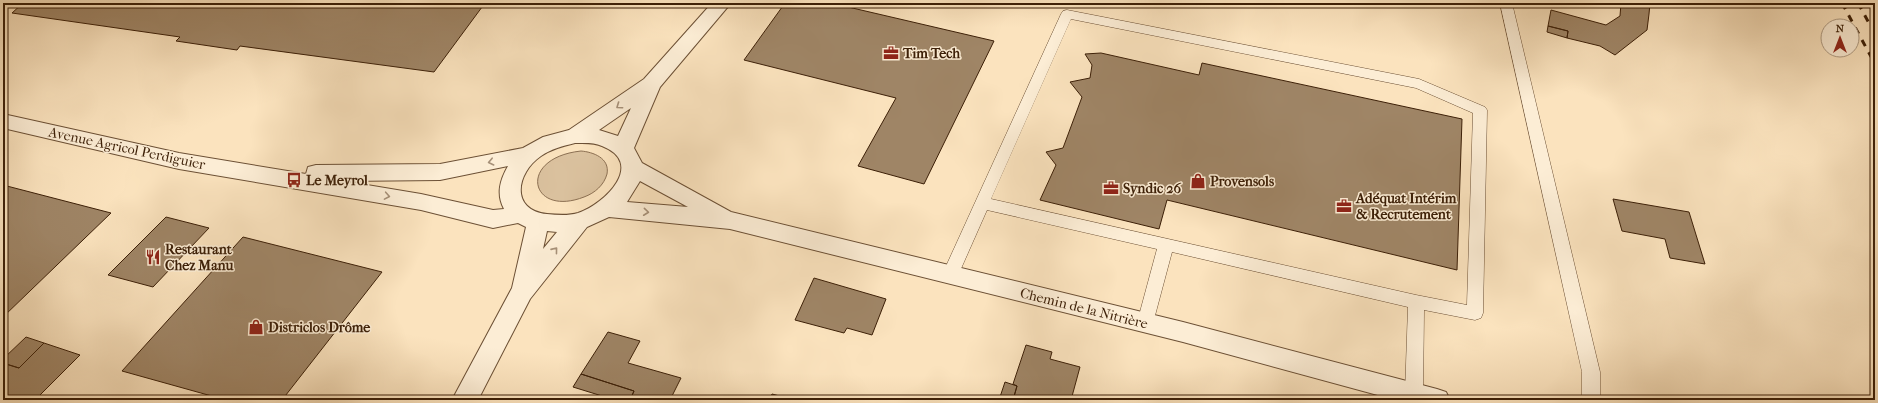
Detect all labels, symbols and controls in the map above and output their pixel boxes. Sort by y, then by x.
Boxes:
north arrow [1820,18,1860,58]
text: N [1836,22,1845,35]
office icon: Tim Tech [882,44,900,62]
place label: Tim Tech [902,45,961,62]
one-way arrow [616,101,623,108]
street label: Avenue Agricol Perdiguier [46,123,207,173]
one-way arrow [488,158,494,166]
bus stop icon: Le Meyrol [285,171,303,189]
place label: Le Meyrol [306,172,368,189]
shop icon: Provensols [1189,172,1207,190]
place label: Provensols [1210,173,1275,190]
office icon: Syndic 26 [1102,179,1120,197]
place label: Syndic 26 [1123,180,1181,197]
place label: Adéquat Intérim & Recrutement [1355,190,1457,223]
one-way arrow [384,191,390,200]
office icon: Adéquat Intérim & Recrutement [1335,197,1353,215]
one-way arrow [643,207,649,216]
place label: Restaurant Chez Manu [165,241,234,274]
restaurant icon: Restaurant Chez Manu [144,248,162,266]
one-way arrow [551,248,558,255]
street label: Chemin de la Nitrière [1018,284,1150,333]
shop icon: Districlos Drôme [247,318,265,336]
place label: Districlos Drôme [268,319,370,336]

